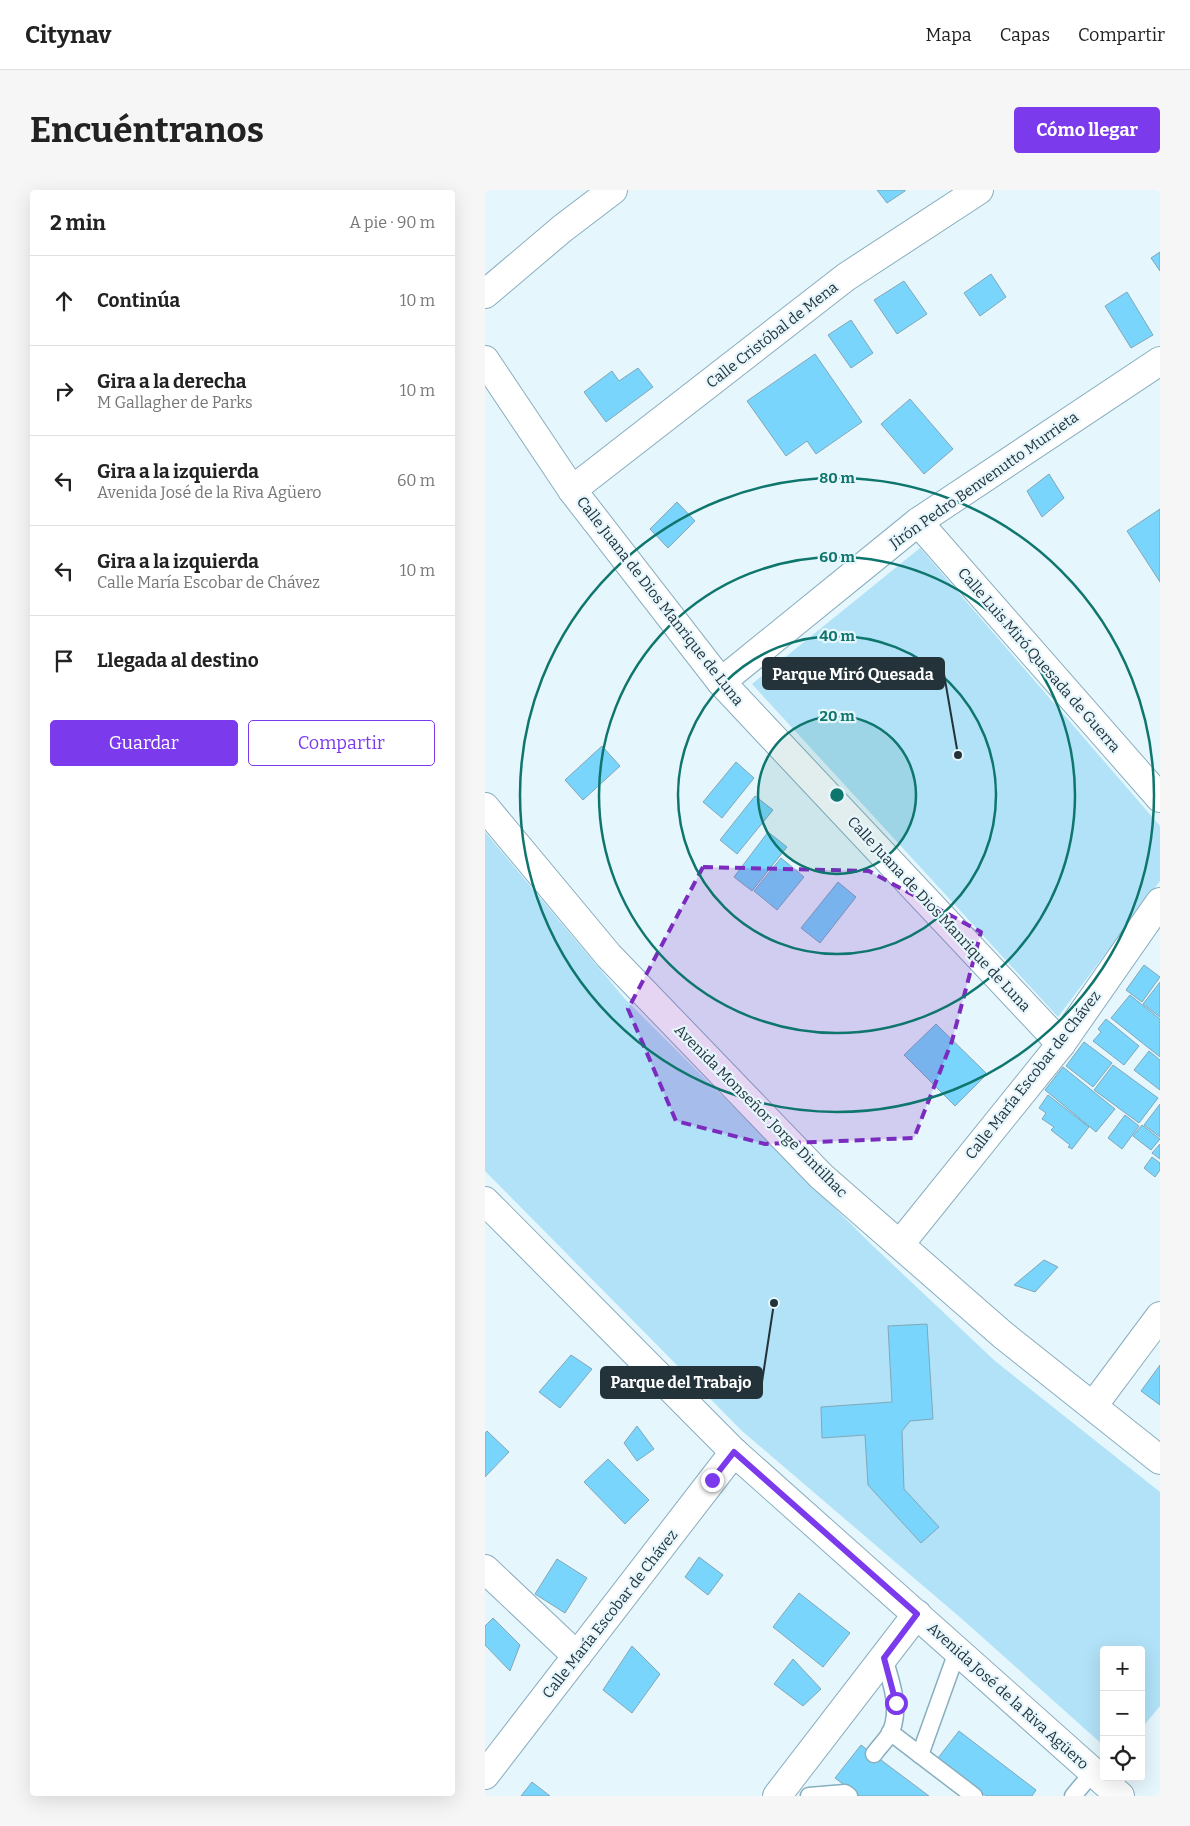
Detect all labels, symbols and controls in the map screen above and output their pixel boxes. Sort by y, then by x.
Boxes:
text: Citynav [25,21,111,49]
text: Mapa [926,24,972,46]
text: Capas [1000,24,1050,46]
text: Compartir [1078,24,1165,46]
button: Cómo llegar [1014,107,1160,153]
text: Encuéntranos [30,109,264,151]
text: 2 min [50,210,106,236]
text: A pie · 90 m [350,213,435,232]
street label: Calle Cristóbal de Mena [703,278,841,392]
icon: ahead [50,287,78,315]
text: Continúa [97,289,180,312]
text: 10 m [400,291,435,310]
text: Gira a la derecha [97,370,246,393]
icon: right [50,377,78,405]
text: 10 m [400,381,435,400]
text: M Gallagher de Parks [97,393,253,412]
street label: Jirón Pedro Benvenutto Murrieta [885,408,1082,553]
text: Gira a la izquierda [97,460,259,483]
icon: left [50,467,78,495]
text: 80 m [819,469,855,487]
text: 60 m [397,471,435,490]
text: Avenida José de la Riva Agüero [97,483,322,502]
street label: Calle Juana de Dios Manrique de Luna [573,493,747,709]
text: 60 m [819,548,855,566]
text: Gira a la izquierda [97,550,259,573]
icon: left [50,557,78,585]
text: 10 m [400,561,435,580]
street label: Calle Luis Miró Quesada de Guerra [954,564,1124,756]
text: Calle María Escobar de Chávez [97,573,320,592]
text: 40 m [819,627,856,645]
icon: arrive [50,647,78,675]
text: Llegada al destino [97,649,259,672]
callout: Parque Miró Quesada [763,658,944,689]
text: Parque Miró Quesada [772,665,934,684]
text: 20 m [820,707,855,725]
button: Guardar [50,720,238,766]
button: Compartir [248,720,435,766]
centre of rings [828,786,846,804]
street label: Calle Juana de Dios Manrique de Luna [844,813,1034,1015]
street label: Calle María Escobar de Chávez [962,987,1104,1163]
street label: Avenida Monseñor Jorge Dintilhac [671,1021,851,1201]
callout: Parque del Trabajo [601,1367,762,1398]
text: Parque del Trabajo [610,1373,752,1392]
route end [701,1469,724,1492]
street label: Calle María Escobar de Chávez [539,1526,681,1702]
street label: Avenida José de la Riva Agüero [924,1619,1092,1773]
map controls [1100,1646,1145,1781]
button: + [1100,1646,1145,1691]
button: − [1100,1691,1145,1736]
route start [885,1692,908,1715]
button: locate [1100,1736,1145,1781]

